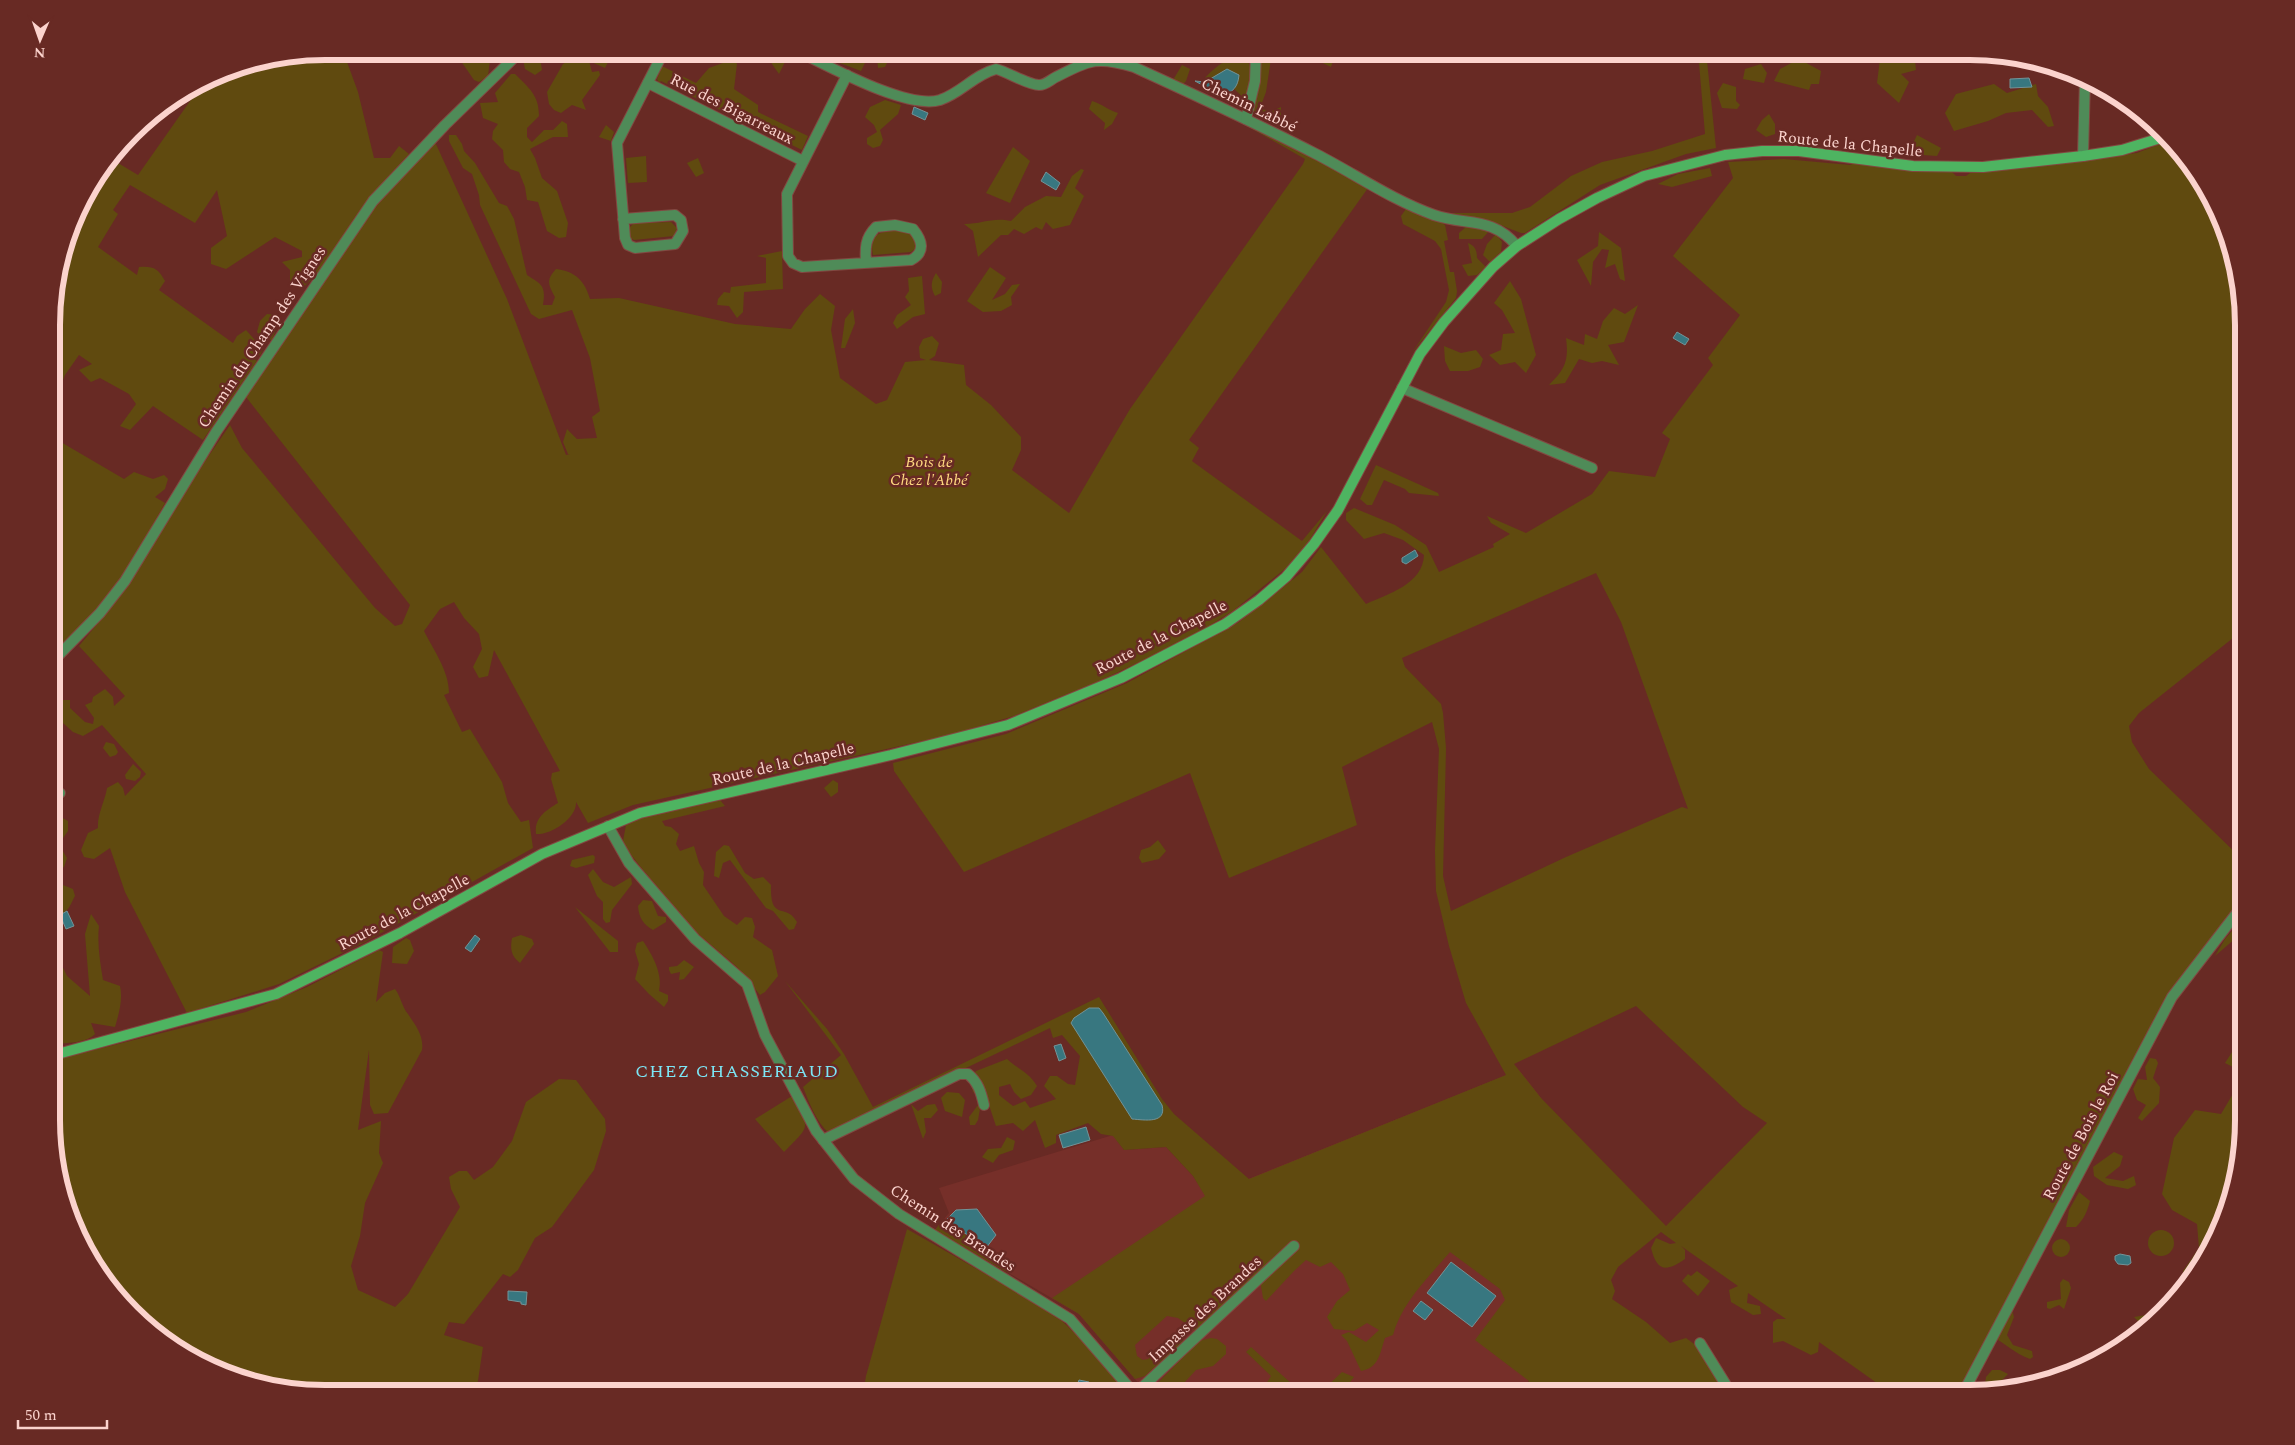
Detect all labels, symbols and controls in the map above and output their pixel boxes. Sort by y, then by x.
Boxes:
north arrow [15,15,65,65]
text: N [33,42,46,63]
street label: Rue des Bigarreaux [666,67,798,151]
street label: Chemin Labbé [1197,71,1301,139]
street label: Route de la Chapelle [1776,124,1924,164]
street label: Chemin du Champ des Vignes [192,241,332,433]
park label: Bois de Chez l'Abbé [890,450,970,492]
street label: Route de la Chapelle [1091,593,1231,681]
street label: Route de la Chapelle [709,736,857,792]
street label: Route de la Chapelle [334,867,474,957]
district label: CHEZ CHASSERIAUD [635,1058,839,1085]
street label: Route de Bois le Roi [2037,1068,2125,1204]
street label: Chemin des Brandes [885,1178,1021,1278]
street label: Impasse des Brandes [1143,1250,1267,1368]
scale bar [18,1398,106,1430]
text: 50 m [25,1404,57,1427]

